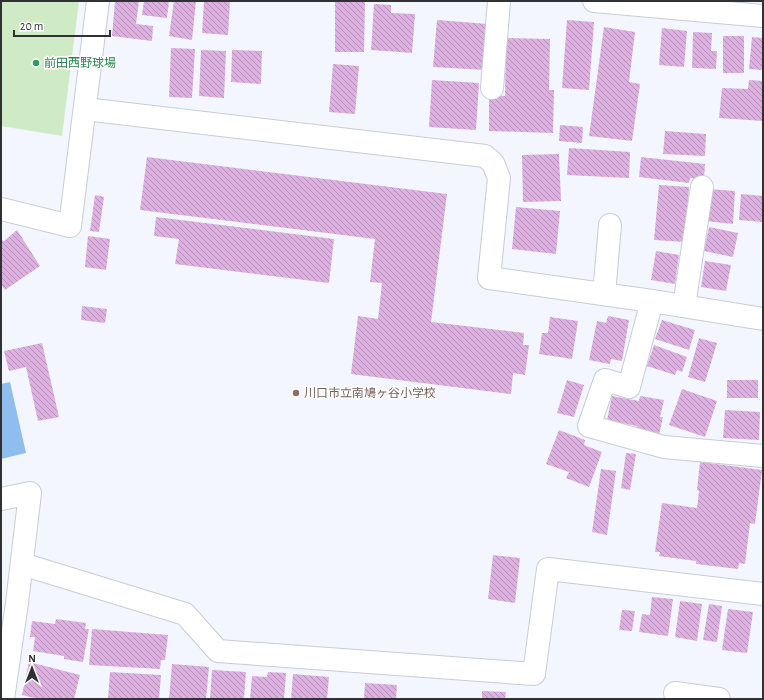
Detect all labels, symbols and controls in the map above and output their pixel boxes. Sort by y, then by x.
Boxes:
scale bar [14,12,110,38]
text: 20 m [20,20,43,32]
place label: 前田西野球場 [44,56,116,69]
marker: 前田西野球場 [31,58,41,68]
place label: 川口市立南鳩ヶ谷小学校 [304,386,436,399]
marker: 川口市立南鳩ヶ谷小学校 [291,388,301,398]
north arrow [12,648,52,688]
text: N [28,653,36,664]

